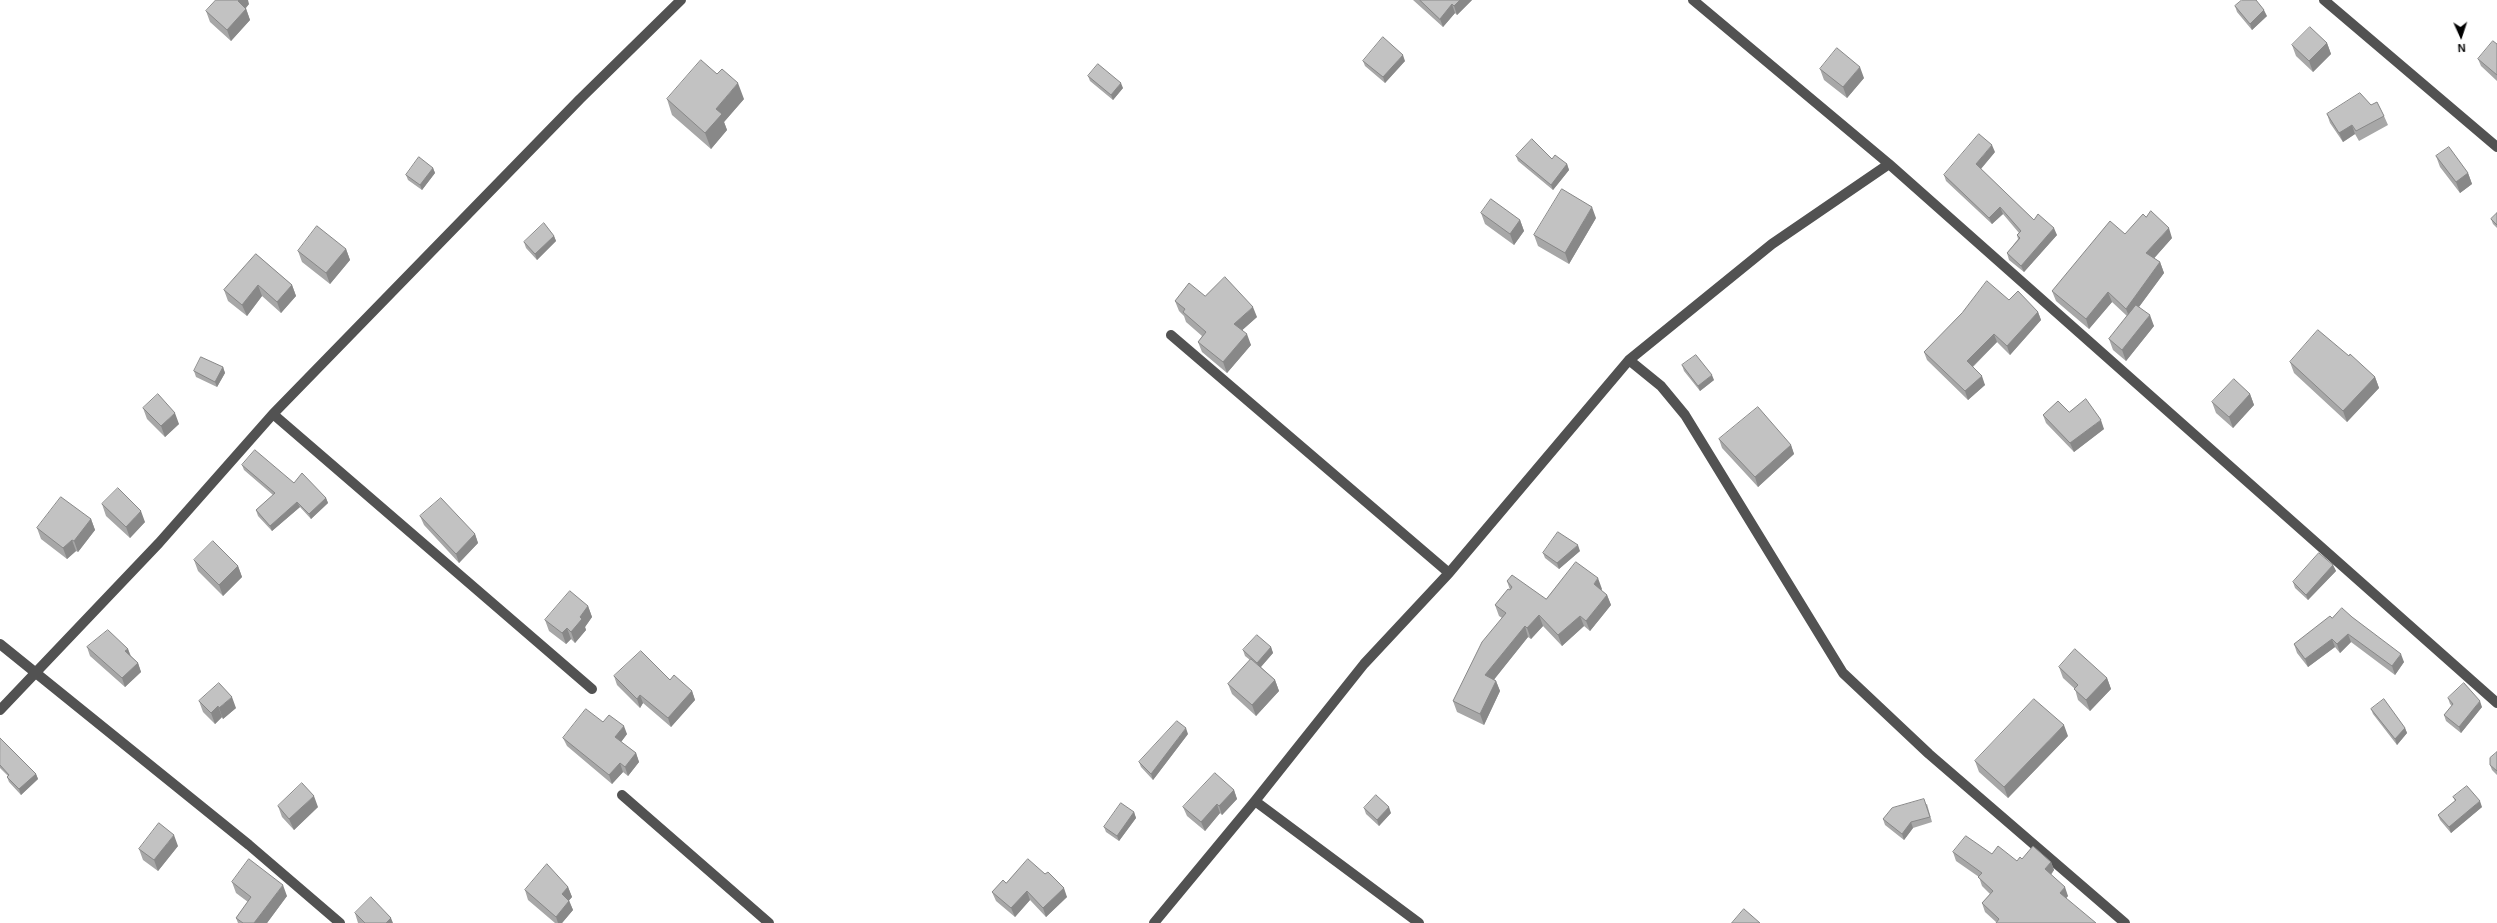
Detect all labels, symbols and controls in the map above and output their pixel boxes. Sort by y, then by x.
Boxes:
north arrow [2441,16,2481,56]
text: N [2457,42,2466,54]

